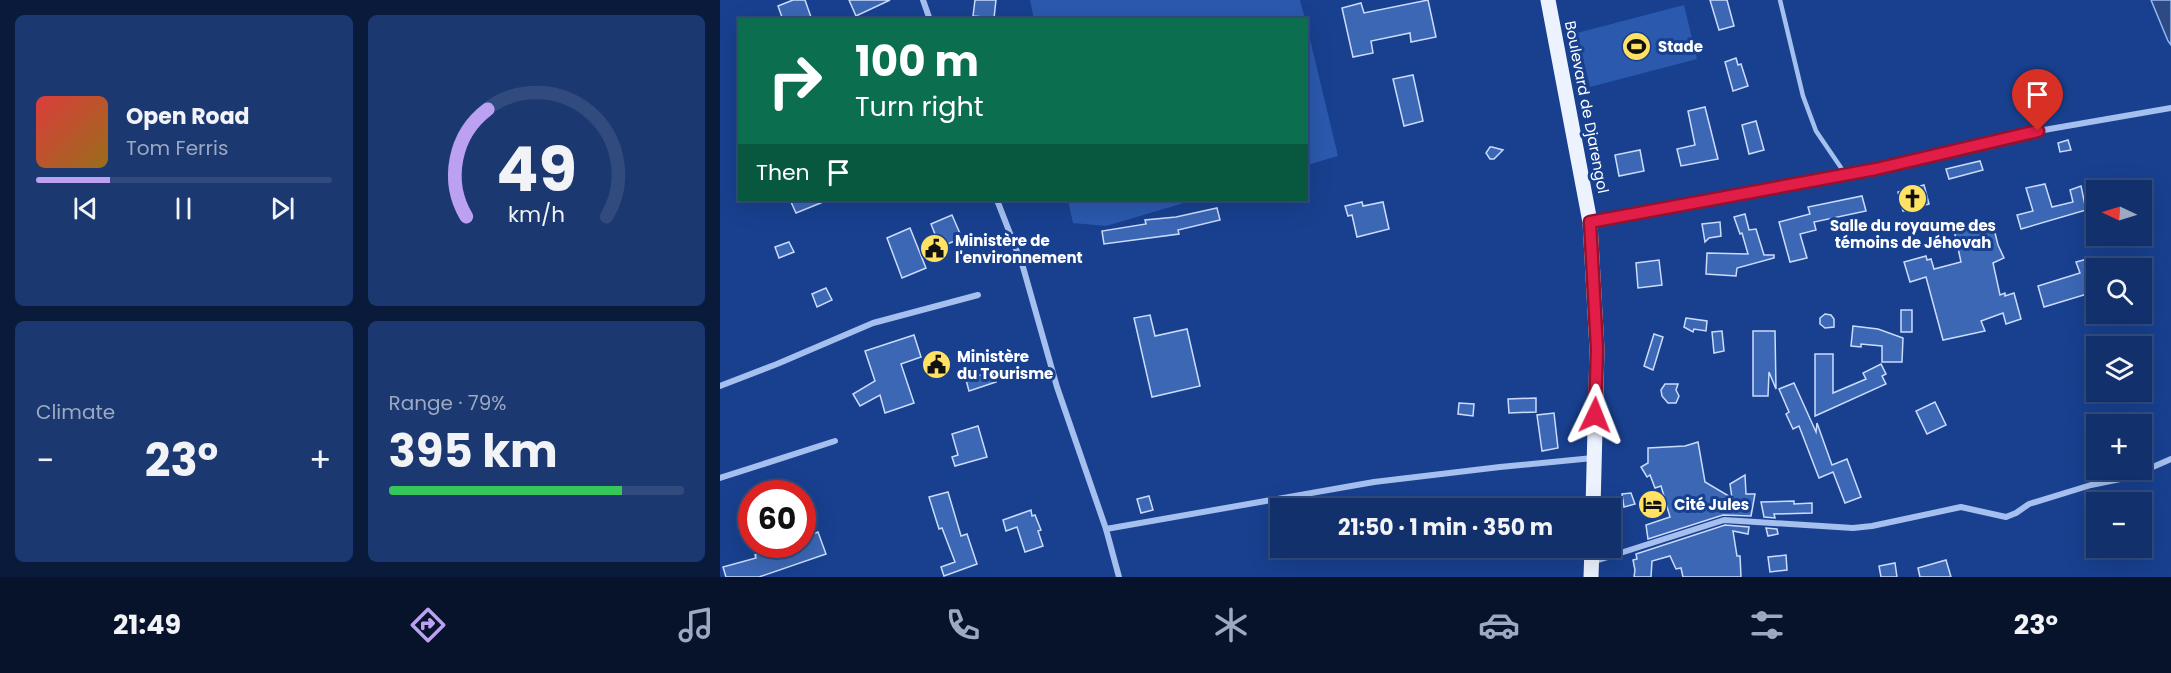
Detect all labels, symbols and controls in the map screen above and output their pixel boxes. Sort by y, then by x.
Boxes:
street label: Boulevard de Djarengol [1560,19,1614,195]
sports icon: Stade [1621,30,1653,62]
text: 100 m [855,32,979,91]
place label: Stade [1658,36,1703,57]
icon: right [756,42,834,120]
pin [2012,69,2063,131]
icon: arrive [2021,78,2054,111]
text: Turn right [855,88,984,125]
text: Open Road [126,101,250,132]
text: 49 [496,126,577,214]
text: Tom Ferris [126,134,228,162]
icon: arrive [822,156,855,189]
text: Then [756,157,810,188]
north arrow [2086,180,2152,246]
map controls [2086,180,2152,558]
church icon: Salle du royaume des témoins de Jéhovah [1897,182,1929,214]
icon: previous [69,192,102,225]
icon: pause [167,192,200,225]
icon: next [266,192,299,225]
text: km/h [508,200,565,231]
place label: Salle du royaume des témoins de Jéhovah [1830,215,1996,253]
place label: Ministère de l'environnement [955,230,1083,268]
public building icon: Ministère de l'environnement [918,233,950,265]
button: search [2086,258,2152,324]
button: layers [2086,336,2152,402]
place label: Ministère du Tourisme [957,346,1053,384]
public building icon: Ministère du Tourisme [920,349,952,381]
position arrow [1563,383,1627,447]
text: Range · 79% [389,389,507,417]
text: Climate [36,398,115,426]
button: + [2086,414,2152,480]
text: 395 km [389,420,558,483]
text: 23° [145,429,218,492]
text: − [36,437,54,484]
text: + [309,437,332,484]
speed limit sign: 60 [738,480,816,558]
hotel icon: Cité Jules [1637,488,1669,520]
button: − [2086,492,2152,558]
place label: Cité Jules [1674,494,1749,515]
text: 21:50 · 1 min · 350 m [1338,512,1553,543]
icon: directions [407,604,449,646]
icon: music [675,604,717,646]
icon: phone [942,604,984,646]
icon: climate [1210,604,1252,646]
icon: car [1478,604,1520,646]
icon: filters [1746,604,1788,646]
text: 21:49 [113,606,181,643]
text: 23° [2014,606,2058,643]

